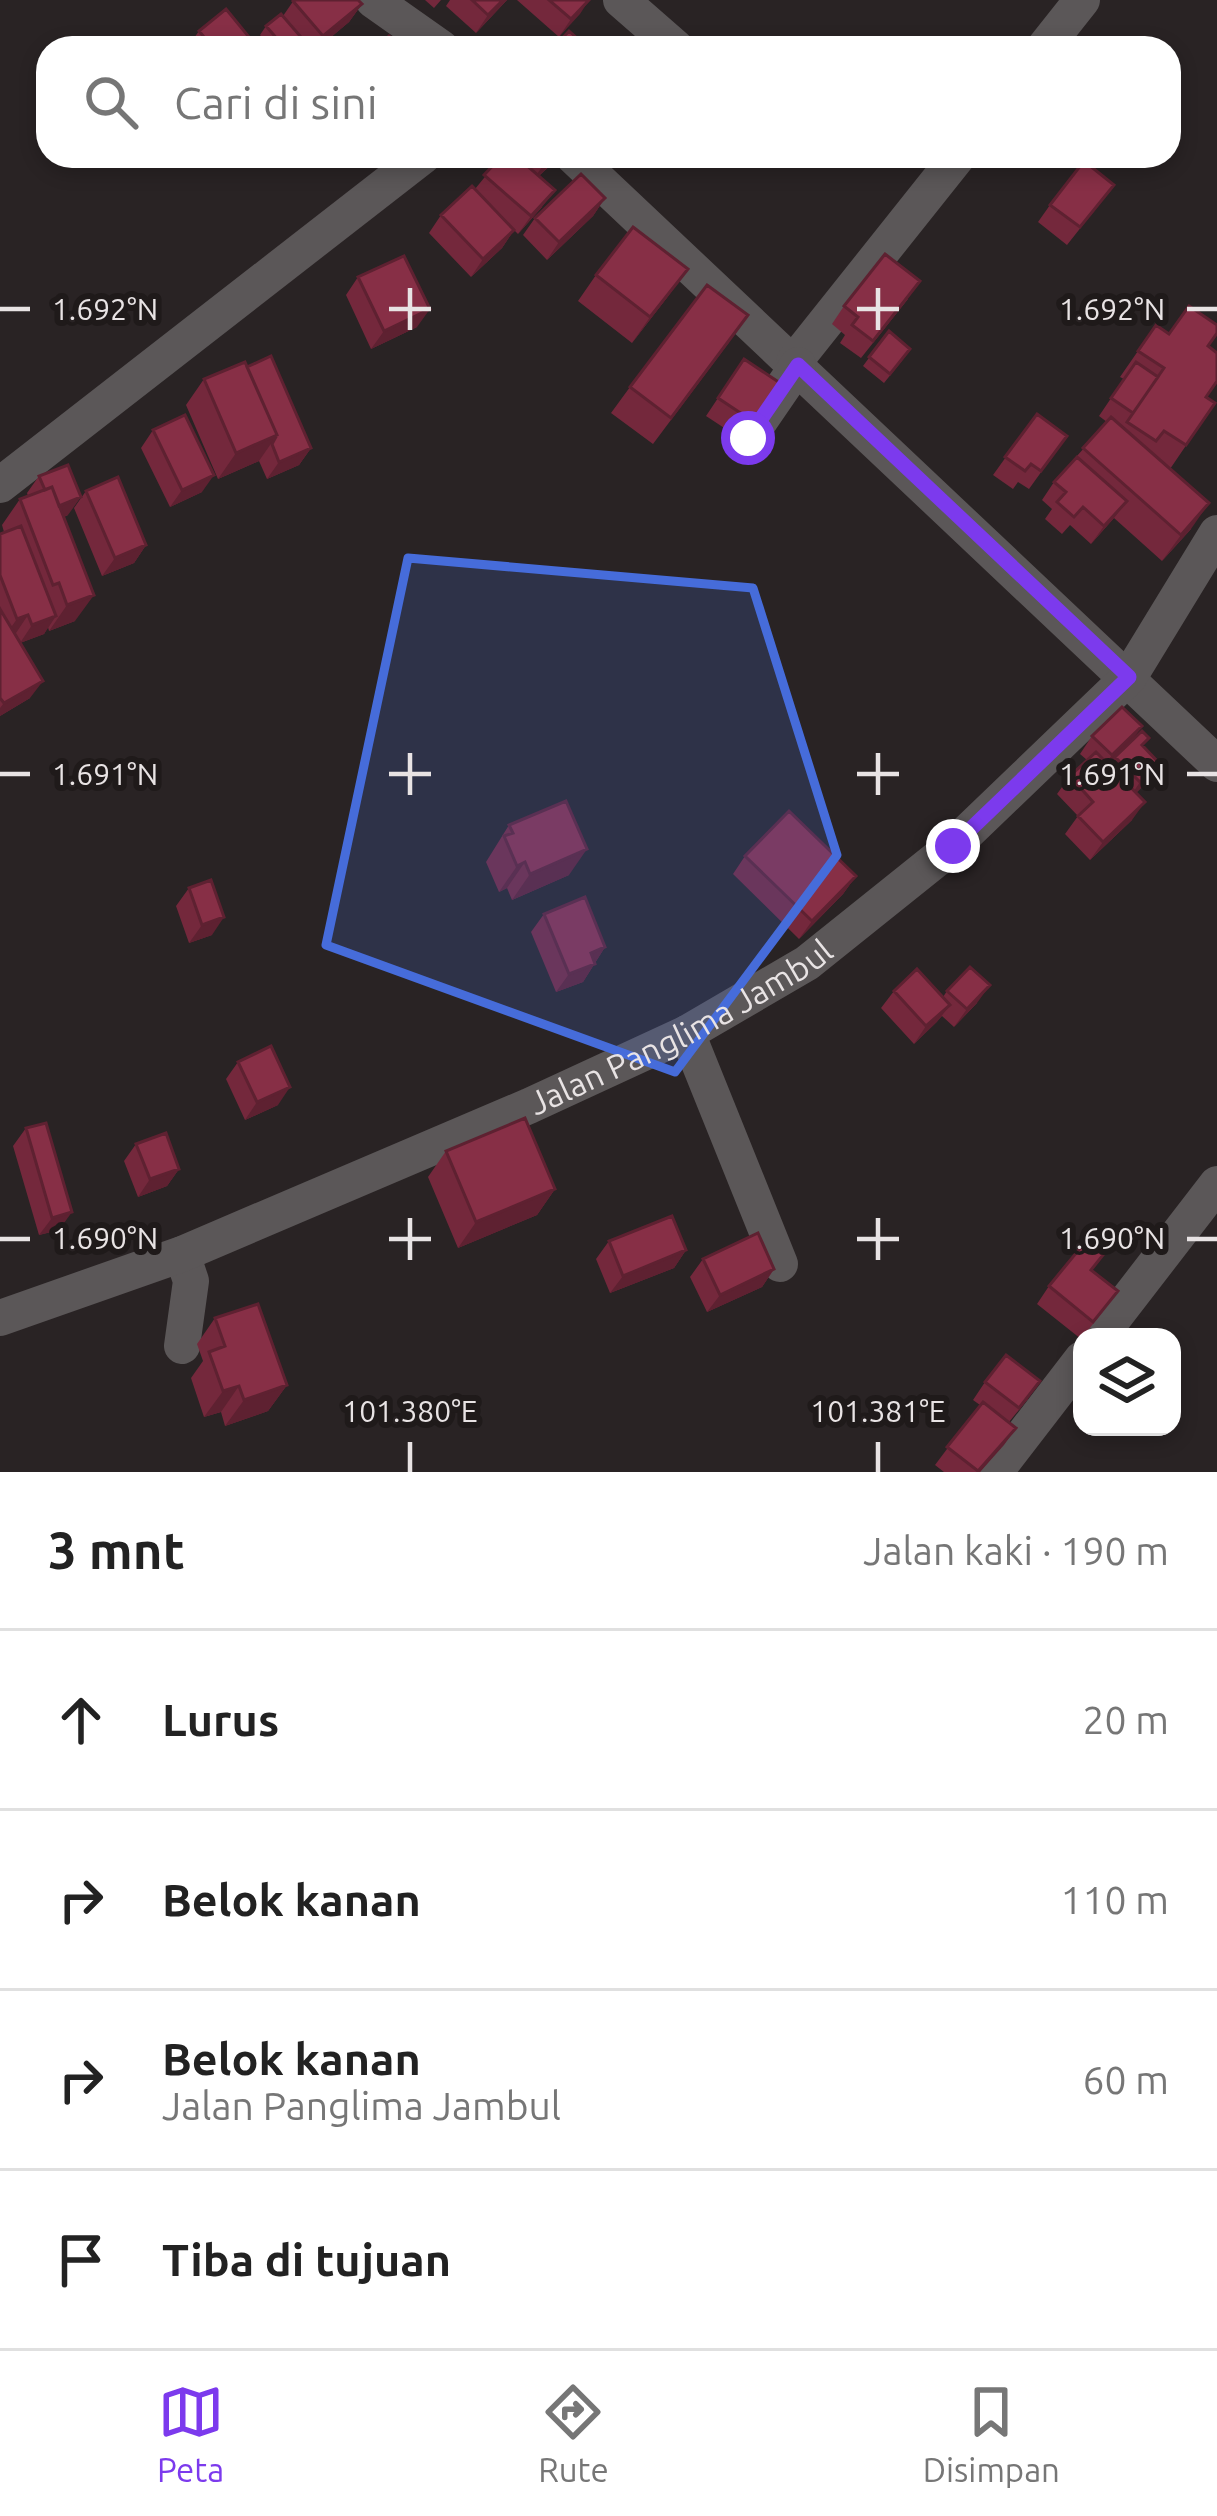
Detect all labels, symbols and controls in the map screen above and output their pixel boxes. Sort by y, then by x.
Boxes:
search box [36,36,1181,168]
icon: search [78,69,144,135]
text: Cari di sini [174,77,378,128]
text: 1.692°N [52,292,158,326]
text: 1.692°N [1059,292,1165,326]
route start [721,411,775,465]
text: 1.691°N [52,757,158,791]
text: 1.691°N [1059,757,1165,791]
route end [926,819,980,873]
street label: Jalan Panglima Jambul [523,931,839,1122]
text: 1.690°N [52,1221,158,1255]
text: 1.690°N [1059,1221,1165,1255]
map controls [1073,1328,1181,1436]
button: layers [1073,1328,1181,1436]
text: 101.380°E [342,1394,478,1428]
text: 101.381°E [810,1394,946,1428]
text: 3 mnt [48,1521,185,1579]
text: Jalan kaki · 190 m [863,1529,1169,1572]
icon: ahead [48,1687,114,1753]
text: Lurus [162,1694,279,1745]
text: 20 m [1082,1698,1169,1741]
icon: right [48,1867,114,1933]
text: Belok kanan [162,1874,421,1925]
text: 110 m [1060,1878,1169,1921]
text: Belok kanan [162,2033,421,2084]
icon: right [48,2047,114,2113]
text: 60 m [1082,2058,1169,2101]
text: Jalan Panglima Jambul [162,2084,561,2127]
icon: arrive [48,2227,114,2293]
text: Tiba di tujuan [162,2234,451,2285]
tab: Peta [157,2379,224,2488]
tab: Rute [538,2379,609,2488]
tab: Disimpan [923,2379,1060,2488]

